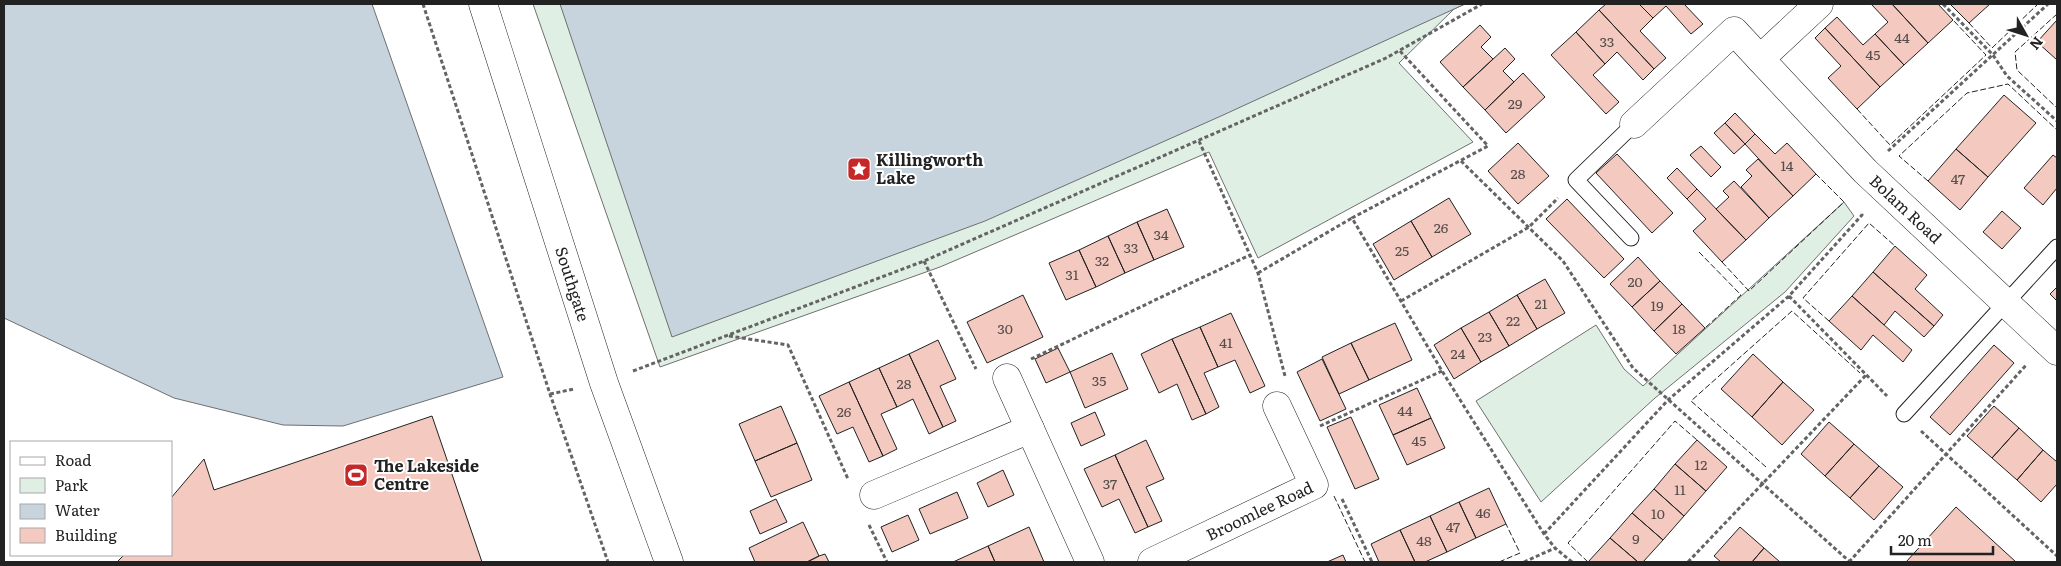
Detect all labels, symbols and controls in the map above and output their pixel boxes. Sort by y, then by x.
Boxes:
north arrow [2001,10,2051,60]
house number: 44 [1894,27,1910,47]
house number: 33 [1600,31,1614,51]
text: N [2025,33,2048,55]
house number: 45 [1866,44,1880,64]
house number: 29 [1508,93,1522,113]
place label: Killingworth Lake [876,147,983,189]
house number: 14 [1781,155,1794,175]
place icon: Killingworth Lake [846,156,872,182]
house number: 28 [1511,163,1526,183]
street label: Bolam Road [1865,168,1948,248]
house number: 47 [1951,168,1965,188]
house number: 26 [1434,217,1449,237]
house number: 34 [1153,224,1169,244]
house number: 33 [1124,237,1138,257]
house number: 25 [1395,240,1409,260]
street label: Southgate [550,243,597,324]
house number: 32 [1095,250,1109,270]
house number: 31 [1065,264,1079,284]
house number: 20 [1627,271,1643,291]
house number: 21 [1535,293,1548,313]
house number: 19 [1650,295,1664,315]
house number: 22 [1506,310,1520,330]
house number: 30 [997,318,1013,338]
house number: 18 [1672,318,1686,338]
house number: 23 [1478,326,1492,346]
house number: 41 [1219,332,1233,352]
house number: 24 [1451,343,1466,363]
house number: 35 [1092,370,1106,390]
house number: 28 [897,373,912,393]
house number: 44 [1397,400,1413,420]
house number: 26 [837,401,852,421]
house number: 45 [1412,430,1426,450]
legend [10,441,172,556]
text: Road [55,448,91,471]
place label: The Lakeside Centre [374,453,479,495]
house number: 12 [1695,454,1707,474]
sports icon: The Lakeside Centre [343,462,369,488]
text: Park [55,473,89,496]
house number: 37 [1103,473,1117,493]
street label: Broomlee Road [1202,474,1317,546]
house number: 11 [1674,479,1686,499]
text: Water [55,498,100,521]
house number: 46 [1475,502,1491,522]
house number: 10 [1651,503,1665,523]
house number: 47 [1446,516,1460,536]
text: Building [55,523,117,546]
scale bar [1891,524,1994,556]
house number: 9 [1632,528,1640,548]
text: 20 m [1898,528,1932,551]
house number: 48 [1416,530,1432,550]

